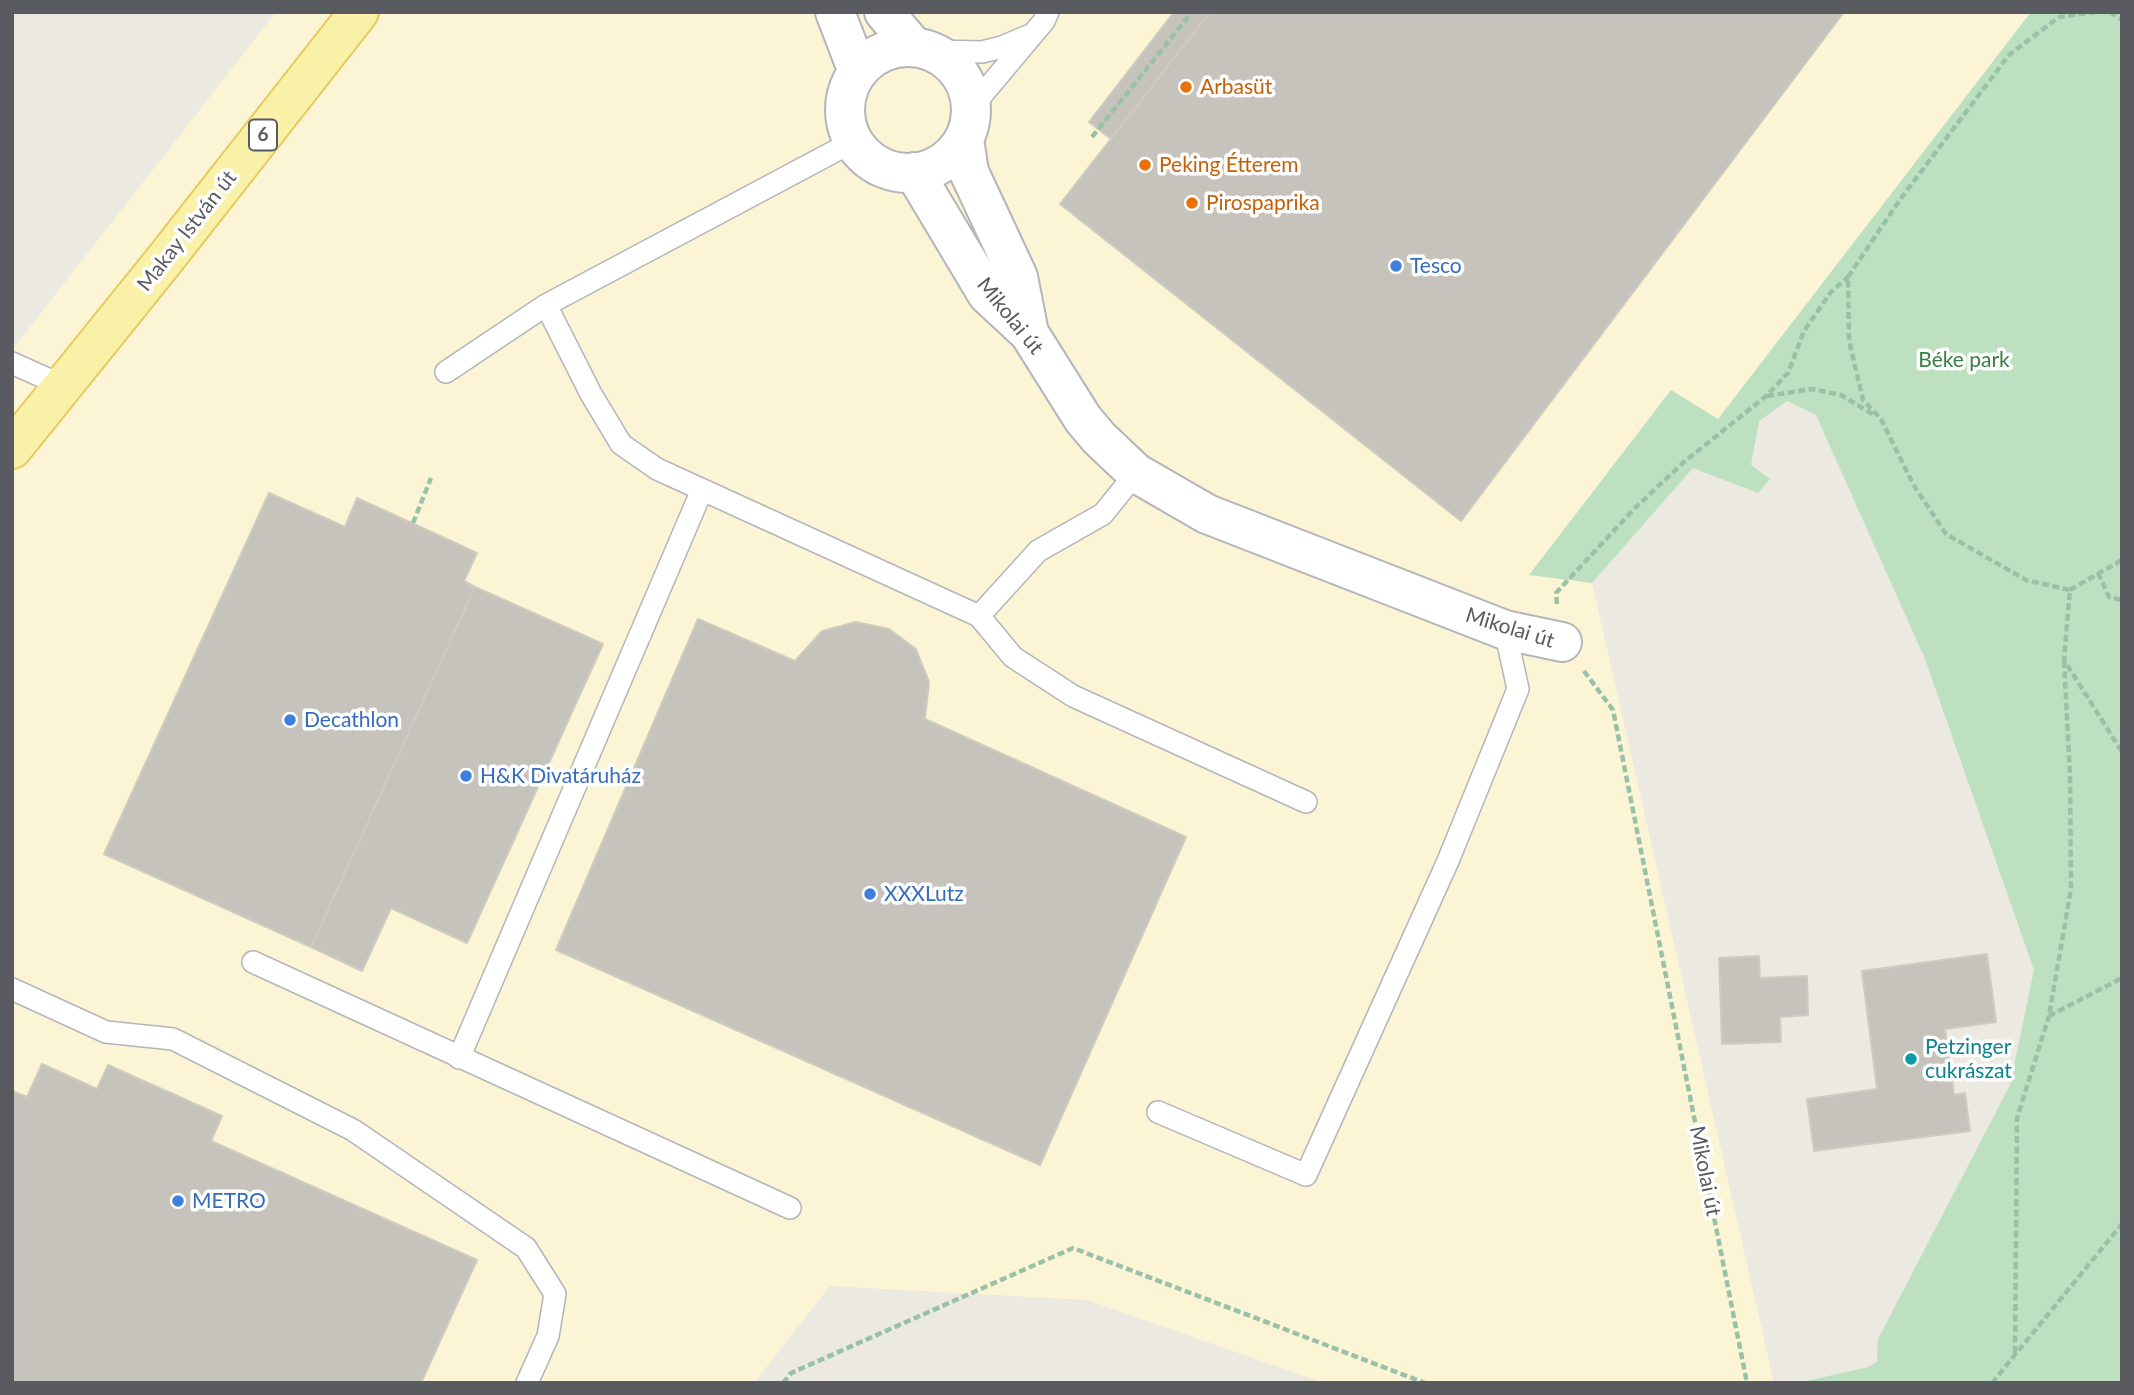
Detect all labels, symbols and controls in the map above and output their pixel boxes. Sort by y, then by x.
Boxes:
place label: Arbasüt [1200,74,1272,100]
marker: Arbasüt [1178,79,1194,95]
road number: 6 [249,119,277,150]
place label: Peking Étterem [1159,152,1298,178]
marker: Peking Étterem [1137,157,1153,173]
street label: Makay István út [132,166,242,296]
place label: Pirospaprika [1206,190,1320,216]
marker: Pirospaprika [1184,195,1200,211]
place label: Tesco [1410,253,1462,279]
marker: Tesco [1388,258,1404,274]
street label: Mikolai út [971,273,1049,359]
park label: Béke park [1918,347,2010,373]
street label: Mikolai út [1463,603,1557,653]
place label: Decathlon [304,707,399,733]
marker: Decathlon [282,712,298,728]
place label: H&K Divatáruház [480,763,641,789]
marker: H&K Divatáruház [458,768,474,784]
place label: XXXLutz [884,881,964,907]
marker: XXXLutz [862,886,878,902]
place label: Petzinger cukrászat [1925,1034,2012,1084]
marker: Petzinger cukrászat [1903,1051,1919,1067]
street label: Mikolai út [1684,1124,1726,1218]
place label: METRO [192,1188,266,1214]
marker: METRO [170,1193,186,1209]

